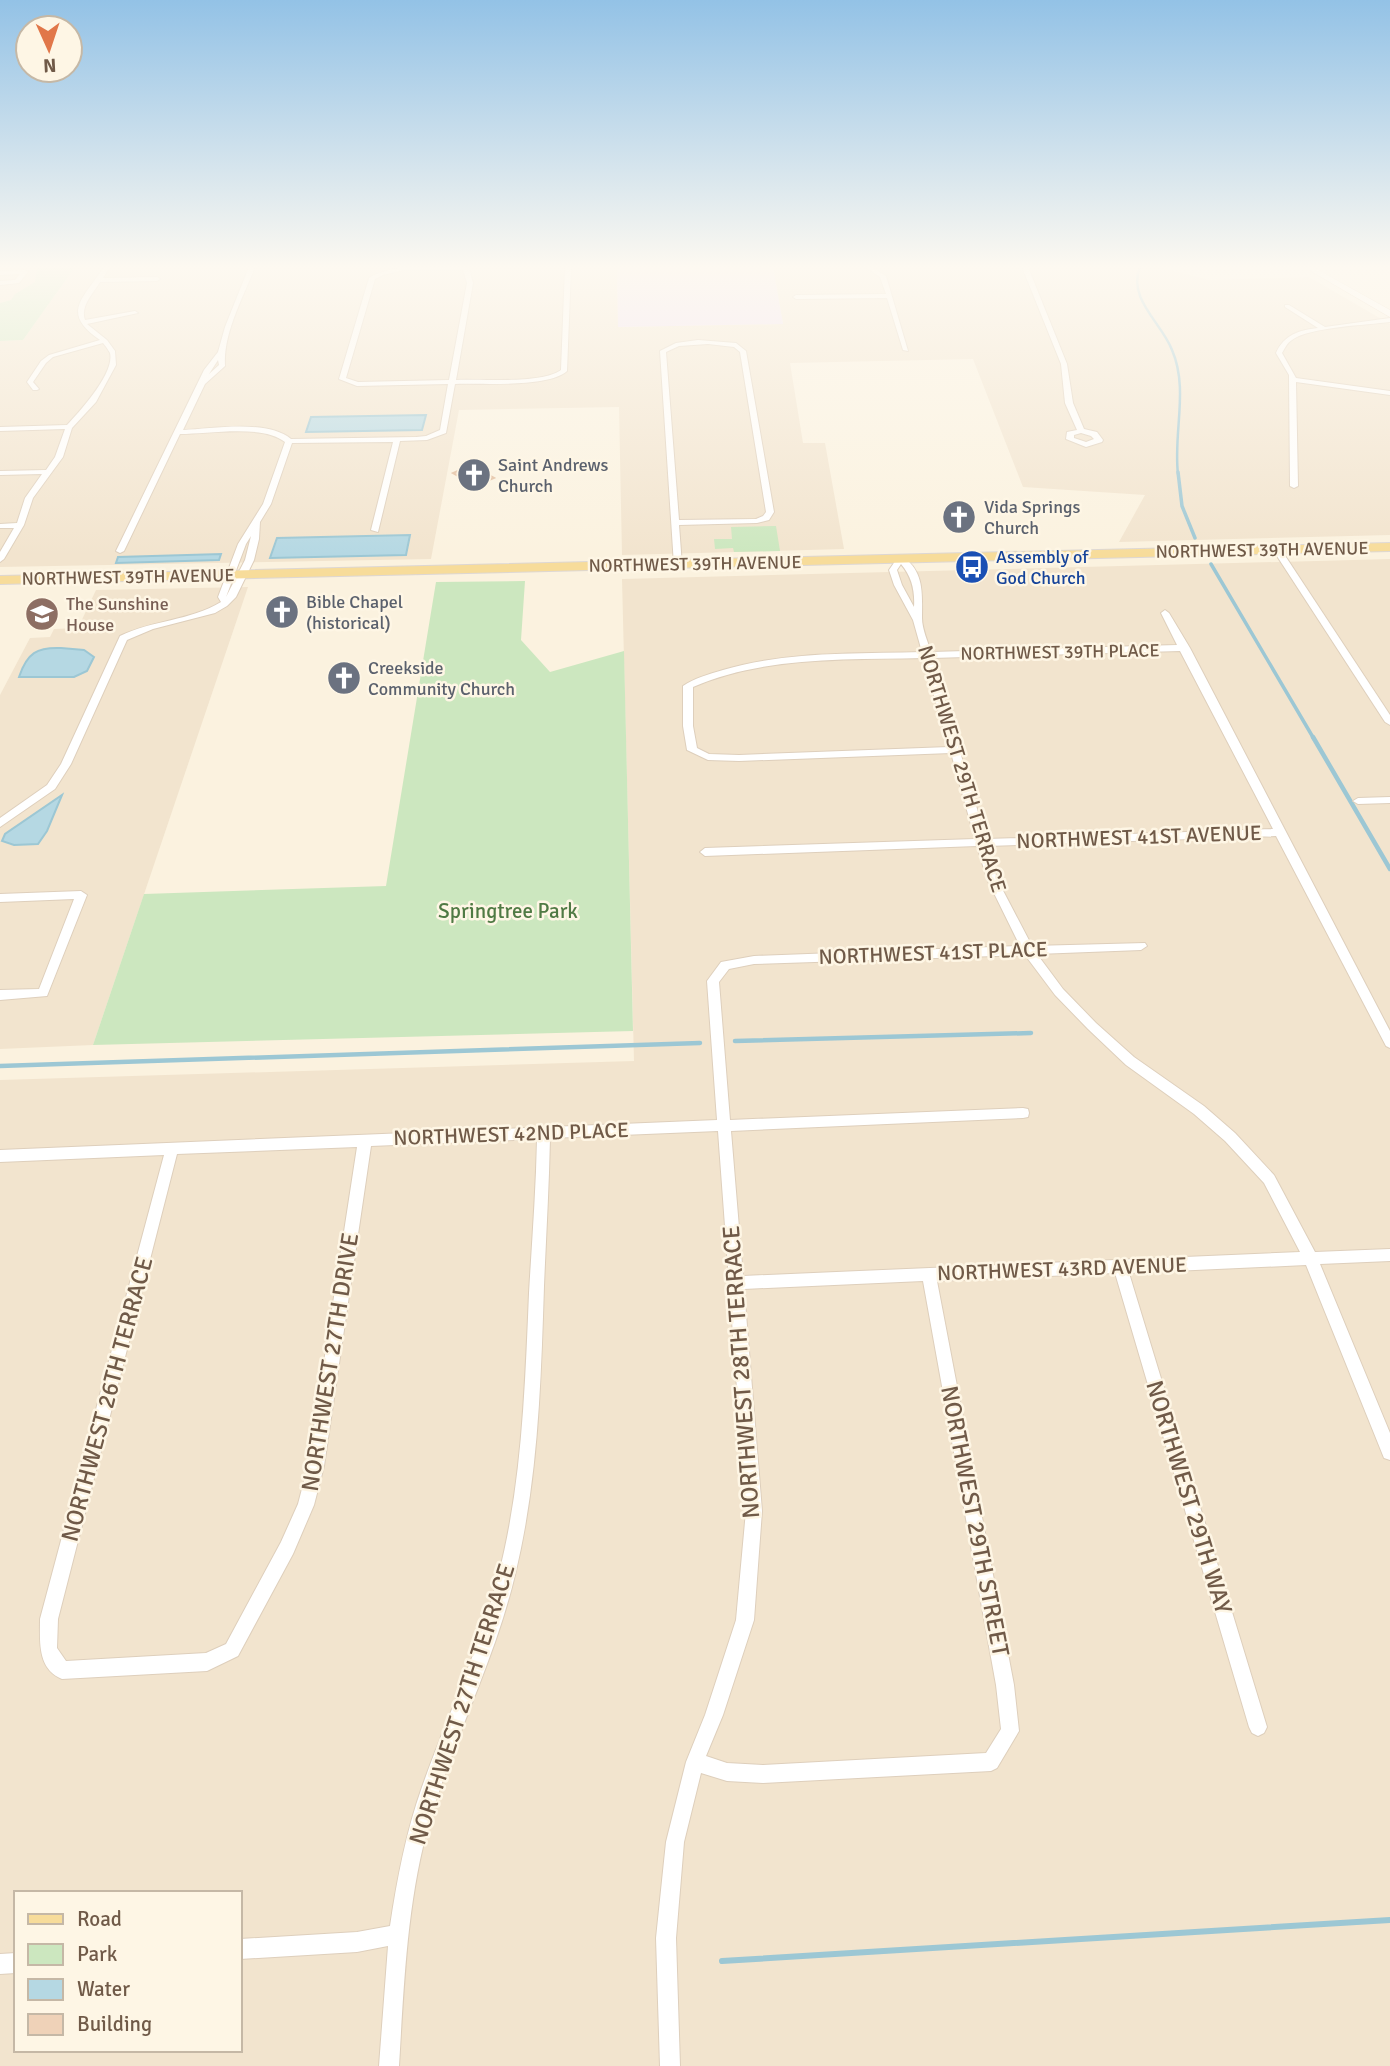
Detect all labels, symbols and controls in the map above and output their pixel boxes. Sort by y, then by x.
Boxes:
north arrow [14,14,84,84]
text: N [43,53,57,77]
place label: Saint Andrews Church [498,454,609,497]
church icon: Saint Andrews Church [455,456,493,494]
place label: Vida Springs Church [984,496,1081,539]
church icon: Vida Springs Church [940,498,978,536]
street label: NORTHWEST 39TH AVENUE [1155,537,1369,563]
place label: Assembly of God Church [996,546,1089,589]
bus stop icon: Assembly of God Church [953,548,991,586]
street label: NORTHWEST 39TH AVENUE [588,551,802,577]
street label: NORTHWEST 39TH AVENUE [21,564,235,590]
place label: Bible Chapel (historical) [306,591,403,634]
place label: The Sunshine House [66,593,169,636]
church icon: Bible Chapel (historical) [263,593,301,631]
school or university icon: The Sunshine House [23,595,61,633]
street label: NORTHWEST 39TH PLACE [960,639,1160,665]
street label: NORTHWEST 29TH TERRACE [912,642,1012,896]
place label: Creekside Community Church [368,657,515,700]
church icon: Creekside Community Church [325,659,363,697]
street label: NORTHWEST 41ST AVENUE [1016,820,1262,854]
park label: Springtree Park [438,898,578,924]
street label: NORTHWEST 41ST PLACE [818,936,1048,970]
street label: NORTHWEST 42ND PLACE [393,1117,629,1151]
street label: NORTHWEST 28TH TERRACE [716,1224,766,1520]
street label: NORTHWEST 27TH DRIVE [295,1230,365,1494]
street label: NORTHWEST 43RD AVENUE [937,1252,1187,1286]
street label: NORTHWEST 26TH TERRACE [54,1253,160,1545]
street label: NORTHWEST 29TH WAY [1139,1377,1239,1617]
street label: NORTHWEST 29TH STREET [934,1383,1016,1659]
street label: NORTHWEST 27TH TERRACE [402,1560,522,1848]
legend [14,1891,242,2052]
text: Road [77,1906,122,1932]
text: Park [77,1941,118,1967]
text: Water [77,1976,130,2002]
text: Building [77,2011,152,2037]

